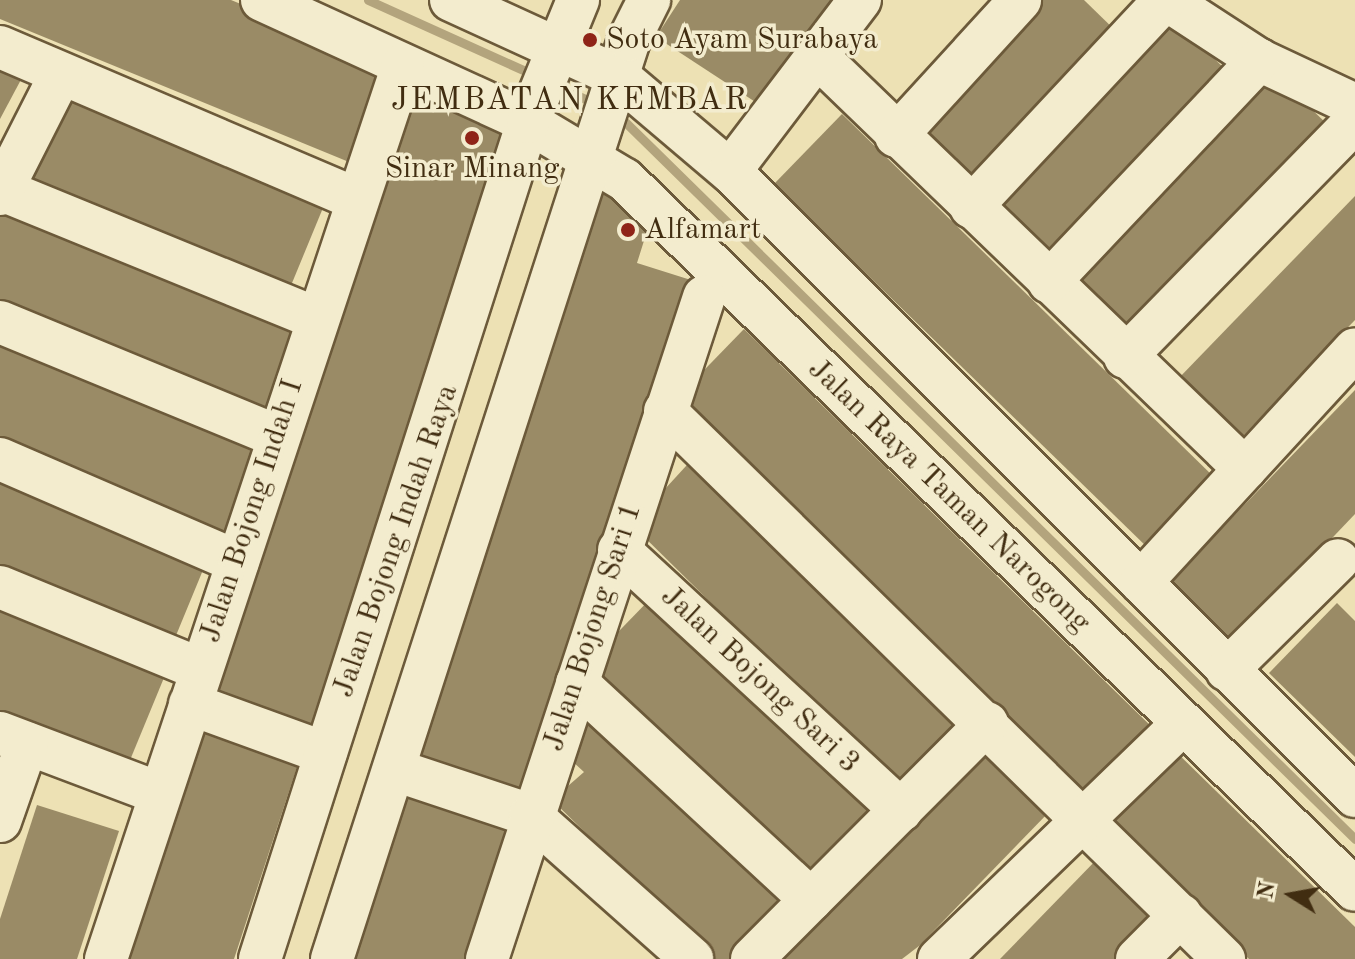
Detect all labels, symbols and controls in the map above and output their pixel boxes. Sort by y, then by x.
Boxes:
place label: Soto Ayam Surabaya [606,22,878,58]
marker: Soto Ayam Surabaya [581,31,599,49]
district label: JEMBATAN KEMBAR [391,82,749,120]
marker: Sinar Minang [463,129,481,147]
place label: Sinar Minang [384,151,560,187]
place label: Alfamart [644,212,761,248]
marker: Alfamart [619,221,637,239]
street label: Jalan Raya Taman Narogong [800,351,1098,641]
street label: Jalan Bojong Indah I [192,375,312,647]
street label: Jalan Bojong Indah Raya [326,380,466,702]
street label: Jalan Bojong Sari 1 [536,498,650,756]
street label: Jalan Bojong Sari 3 [653,579,867,781]
north arrow [1251,855,1331,935]
text: N [1255,880,1280,901]

